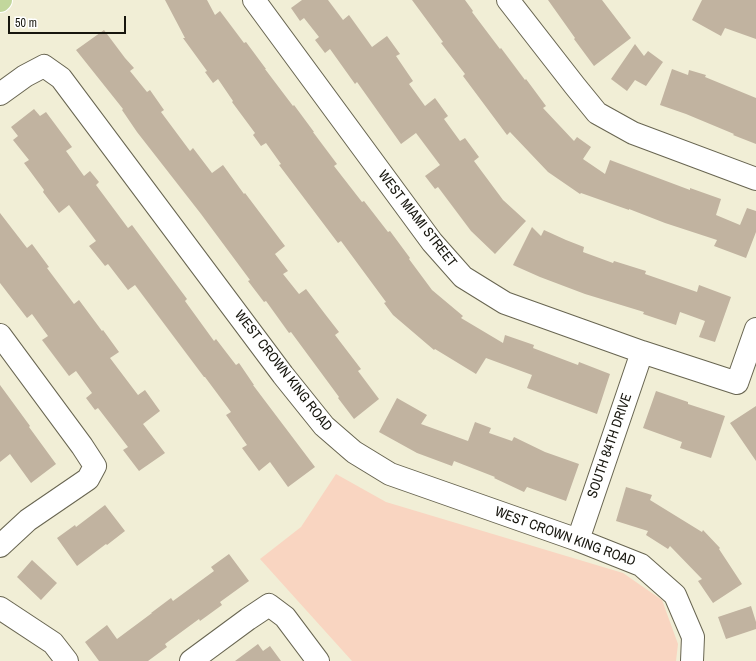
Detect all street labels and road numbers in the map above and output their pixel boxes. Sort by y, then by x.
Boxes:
street label: WEST MIAMI STREET [374,167,460,271]
street label: WEST CROWN KING ROAD [231,307,335,435]
street label: SOUTH 84TH DRIVE [584,391,636,501]
street label: WEST CROWN KING ROAD [492,504,638,570]

